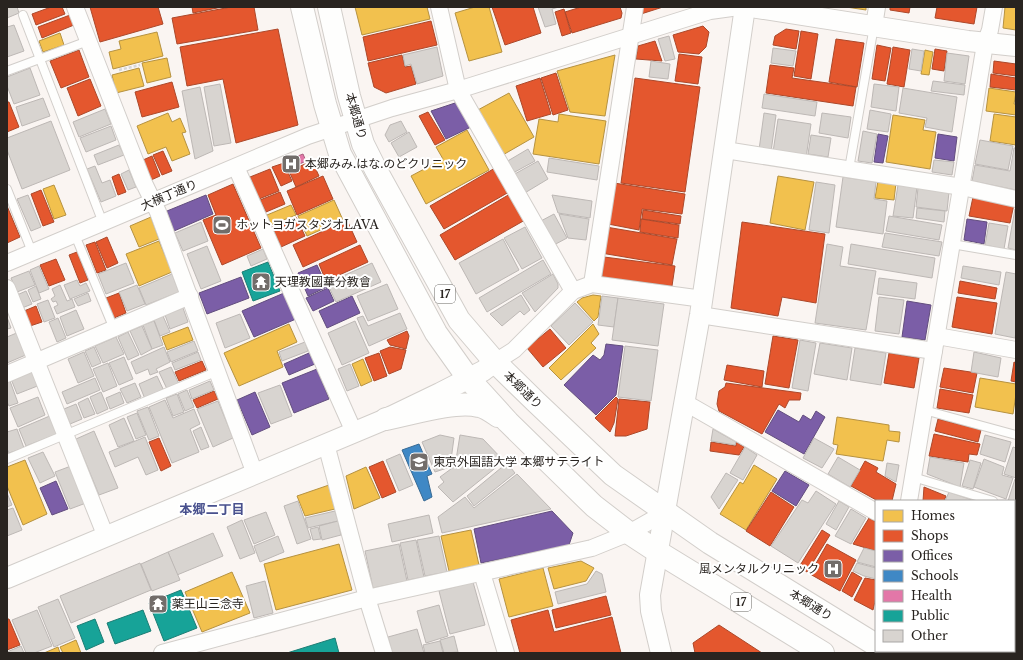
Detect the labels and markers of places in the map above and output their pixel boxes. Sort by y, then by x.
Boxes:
hospital icon: 本郷みみ.はな.のどクリニック [280,153,302,175]
place label: 本郷みみ.はな.のどクリニック [305,156,467,171]
sports icon: ホットヨガスタジオLAVA [211,214,233,236]
place label: ホットヨガスタジオLAVA [236,217,380,232]
temple icon: 天理教國華分教會 [250,271,272,293]
place label: 天理教國華分教會 [275,274,371,289]
school or university icon: 東京外国語大学 本郷サテライト [408,451,430,473]
place label: 東京外国語大学 本郷サテライト [433,454,604,469]
hospital icon: 風メンタルクリニック [822,558,844,580]
place label: 風メンタルクリニック [699,561,819,576]
temple icon: 薬王山三念寺 [147,593,169,615]
place label: 薬王山三念寺 [172,596,244,611]

